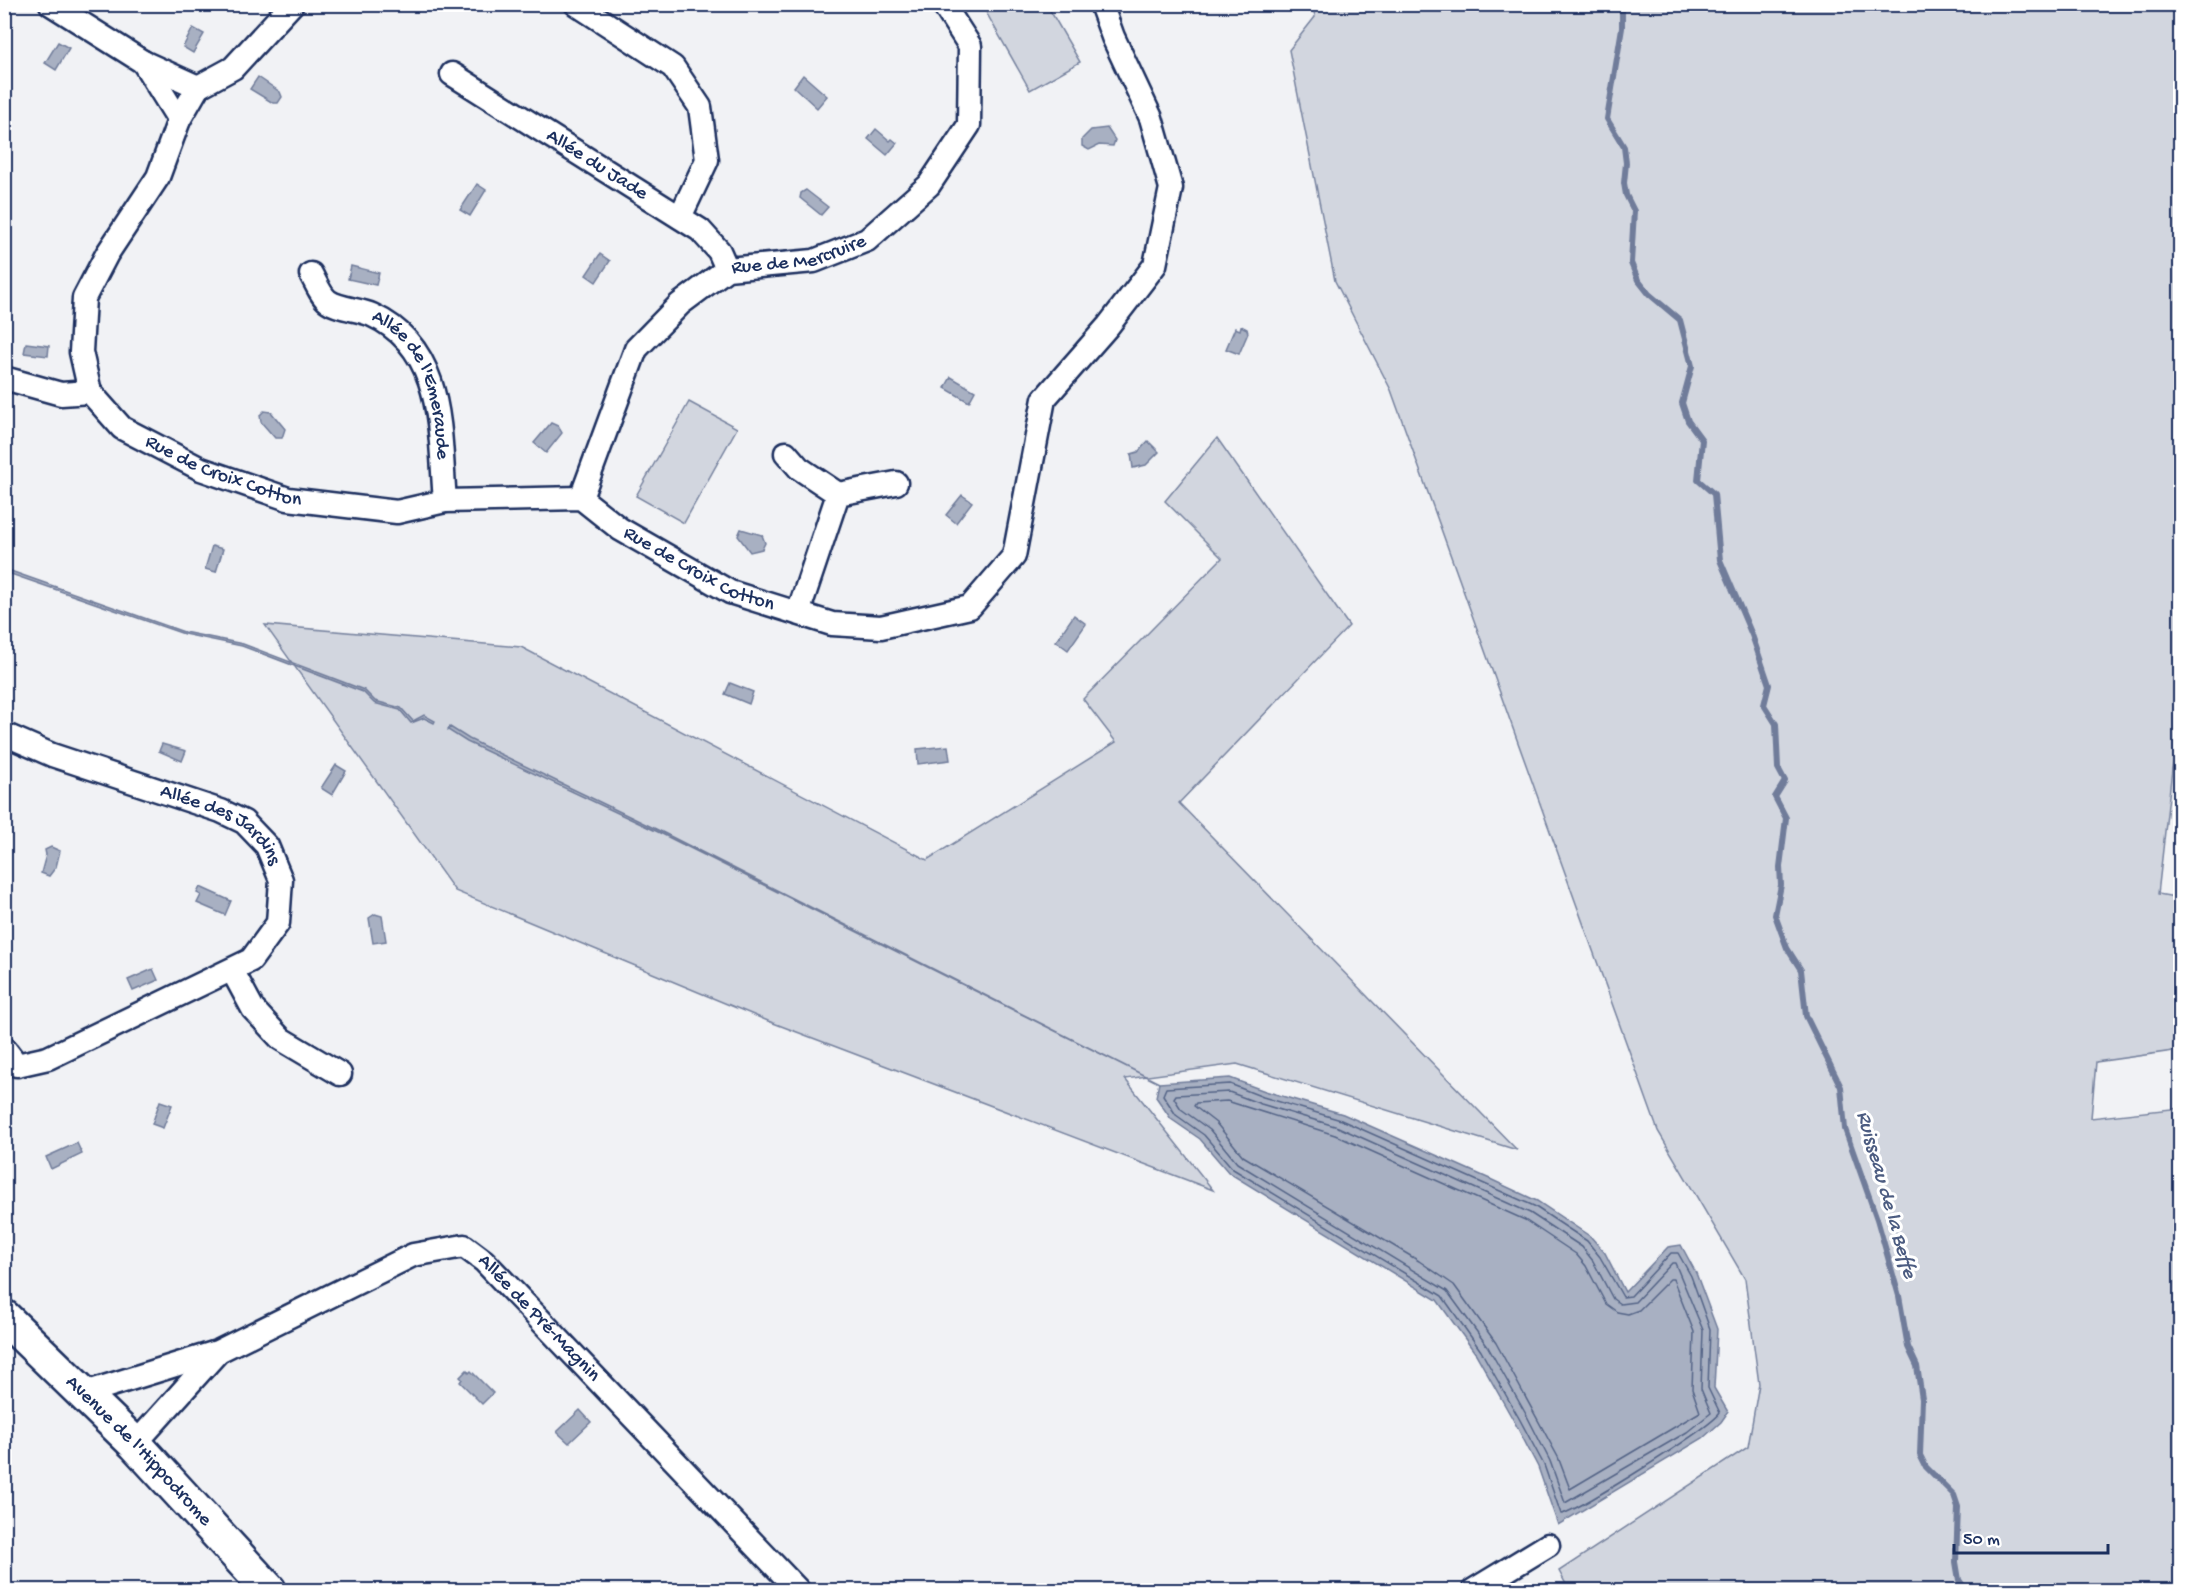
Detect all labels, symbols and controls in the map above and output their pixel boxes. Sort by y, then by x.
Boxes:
street label: Allée du Jade [542,125,652,206]
street label: Rue de Mercruire [731,230,870,280]
street label: Allée de l'Emeraude [368,305,454,461]
street label: Rue de Croix Cotton [141,430,303,512]
street label: Rue de Croix Cotton [619,522,778,617]
street label: Allée des Jardins [157,780,285,869]
water label: Ruisseau de la Beffe [1849,1108,1921,1283]
street label: Allée de Pré-Magnin [473,1250,605,1387]
street label: Avenue de l'Hippodrome [60,1371,217,1532]
scale bar [1954,1517,2108,1555]
text: 50 m [1963,1530,2000,1551]

